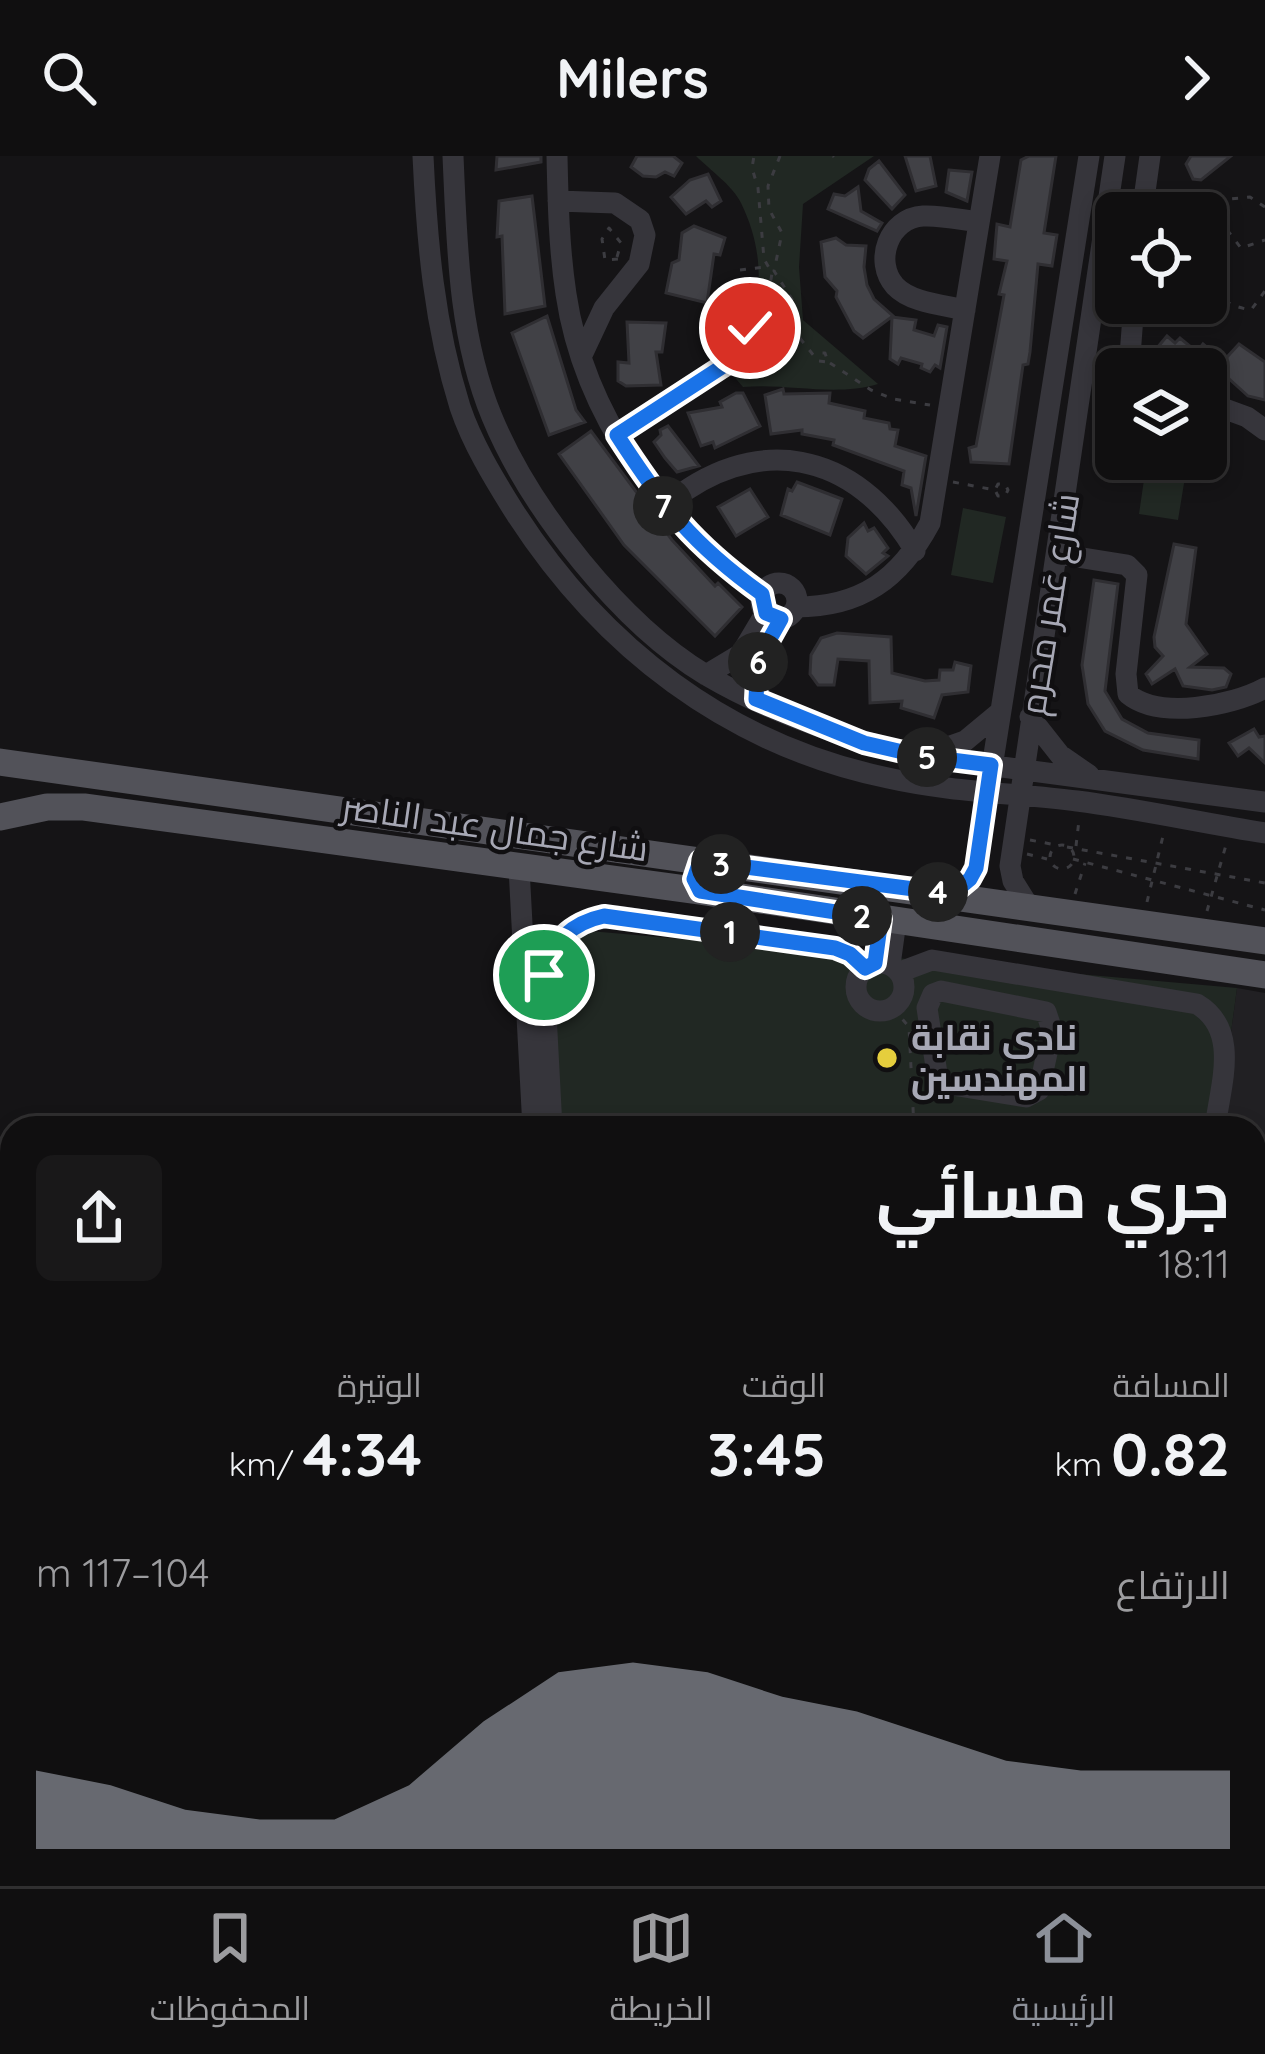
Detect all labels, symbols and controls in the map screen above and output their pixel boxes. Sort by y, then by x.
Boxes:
text: Milers [556,44,709,112]
icon: search [36,45,102,111]
icon: forward [1163,45,1229,111]
map controls [1095,192,1227,480]
button: locate [1095,192,1227,324]
pin [699,277,801,379]
icon: check [717,295,783,361]
button: layers [1095,348,1227,480]
pin: 7 [633,476,693,536]
text: 7 [654,485,672,526]
street label: شارع عَمر محرم [1009,490,1091,719]
pin: 6 [728,632,788,692]
text: 6 [749,641,767,682]
pin: 5 [897,727,957,787]
text: 5 [917,736,937,777]
street label: شارع جمال عبد الناصر [336,782,651,873]
pin: 3 [691,834,751,894]
text: 3 [712,843,730,884]
pin: 4 [908,862,968,922]
text: 4 [928,871,948,912]
pin: 2 [832,886,892,946]
text: 2 [853,895,871,936]
pin: 1 [700,902,760,962]
text: 1 [724,911,736,952]
pin [493,924,595,1026]
icon: arrive [511,942,577,1008]
place label: نادى نقابة المهندسين [911,1014,1088,1101]
marker: نادى نقابة المهندسين [874,1045,900,1071]
text: جري مسائي [876,1152,1230,1235]
button: share [36,1155,162,1281]
text: 18:11 [1158,1239,1230,1288]
text: الوتيرة [337,1364,422,1405]
text: الوقت [742,1364,826,1405]
text: المسافة [1113,1364,1230,1405]
text: 4:34 [303,1416,422,1491]
text: 3:45 [708,1416,826,1491]
text: 0.82 [1111,1416,1230,1491]
text: /km [229,1443,303,1484]
text: km [1054,1443,1111,1484]
text: 104–117 m [36,1548,209,1597]
text: الارتفاع [1116,1560,1230,1609]
tab: المحفوظات [150,1905,310,2039]
tab: الخريطة [610,1905,713,2039]
tab: الرئيسية [1012,1905,1115,2039]

